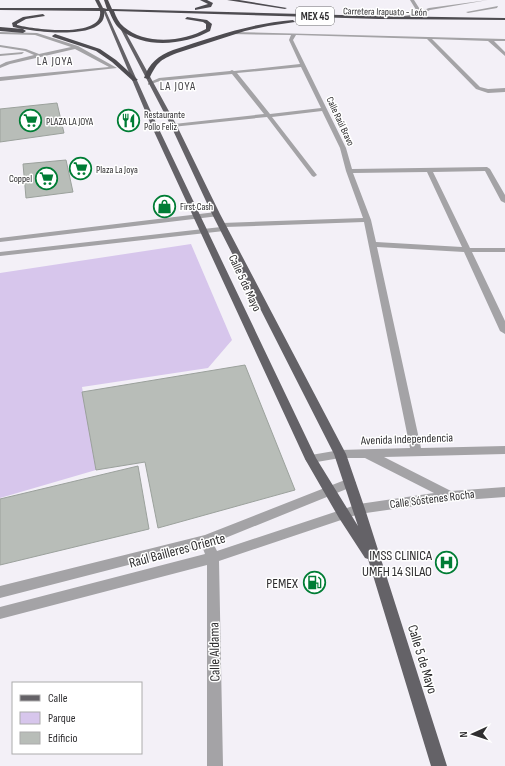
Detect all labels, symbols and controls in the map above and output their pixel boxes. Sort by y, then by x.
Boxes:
street label: Carretera Irapuato - León [343,5,427,19]
road number: MEX 45 [296,7,334,25]
district label: LA JOYA [37,54,73,69]
district label: LA JOYA [160,79,196,94]
street label: Calle Raúl Bravo [324,95,357,148]
restaurant icon: Restaurante Pollo Feliz [115,107,141,133]
supermarket icon: PLAZA LA JOYA [18,108,44,134]
place label: Restaurante Pollo Feliz [144,109,185,133]
place label: PLAZA LA JOYA [46,116,94,128]
supermarket icon: Plaza La Joya [67,156,93,182]
place label: Plaza La Joya [96,164,138,176]
supermarket icon: Coppel [34,165,60,191]
place label: Coppel [9,173,32,185]
shop icon: First Cash [151,193,177,219]
place label: First Cash [180,201,213,213]
street label: Calle 5 de Mayo [225,252,264,314]
street label: Avenida Independencia [360,430,454,449]
street label: Calle Sóstenes Rocha [389,487,476,512]
street label: Raúl Bailleres Oriente [127,529,227,572]
place label: IMSS CLINICA UMFH 14 SILAO [362,547,433,580]
hospital icon: IMSS CLINICA UMFH 14 SILAO [434,550,460,576]
fuel station icon: PEMEX [301,570,327,596]
place label: PEMEX [266,575,298,592]
street label: Calle Aldama [205,622,224,682]
street label: Calle 5 de Mayo [404,623,441,696]
legend [12,682,142,754]
text: Calle [48,691,68,706]
text: Parque [48,711,76,726]
north arrow [453,714,493,754]
text: Edificio [48,731,77,746]
text: N [457,731,470,738]

